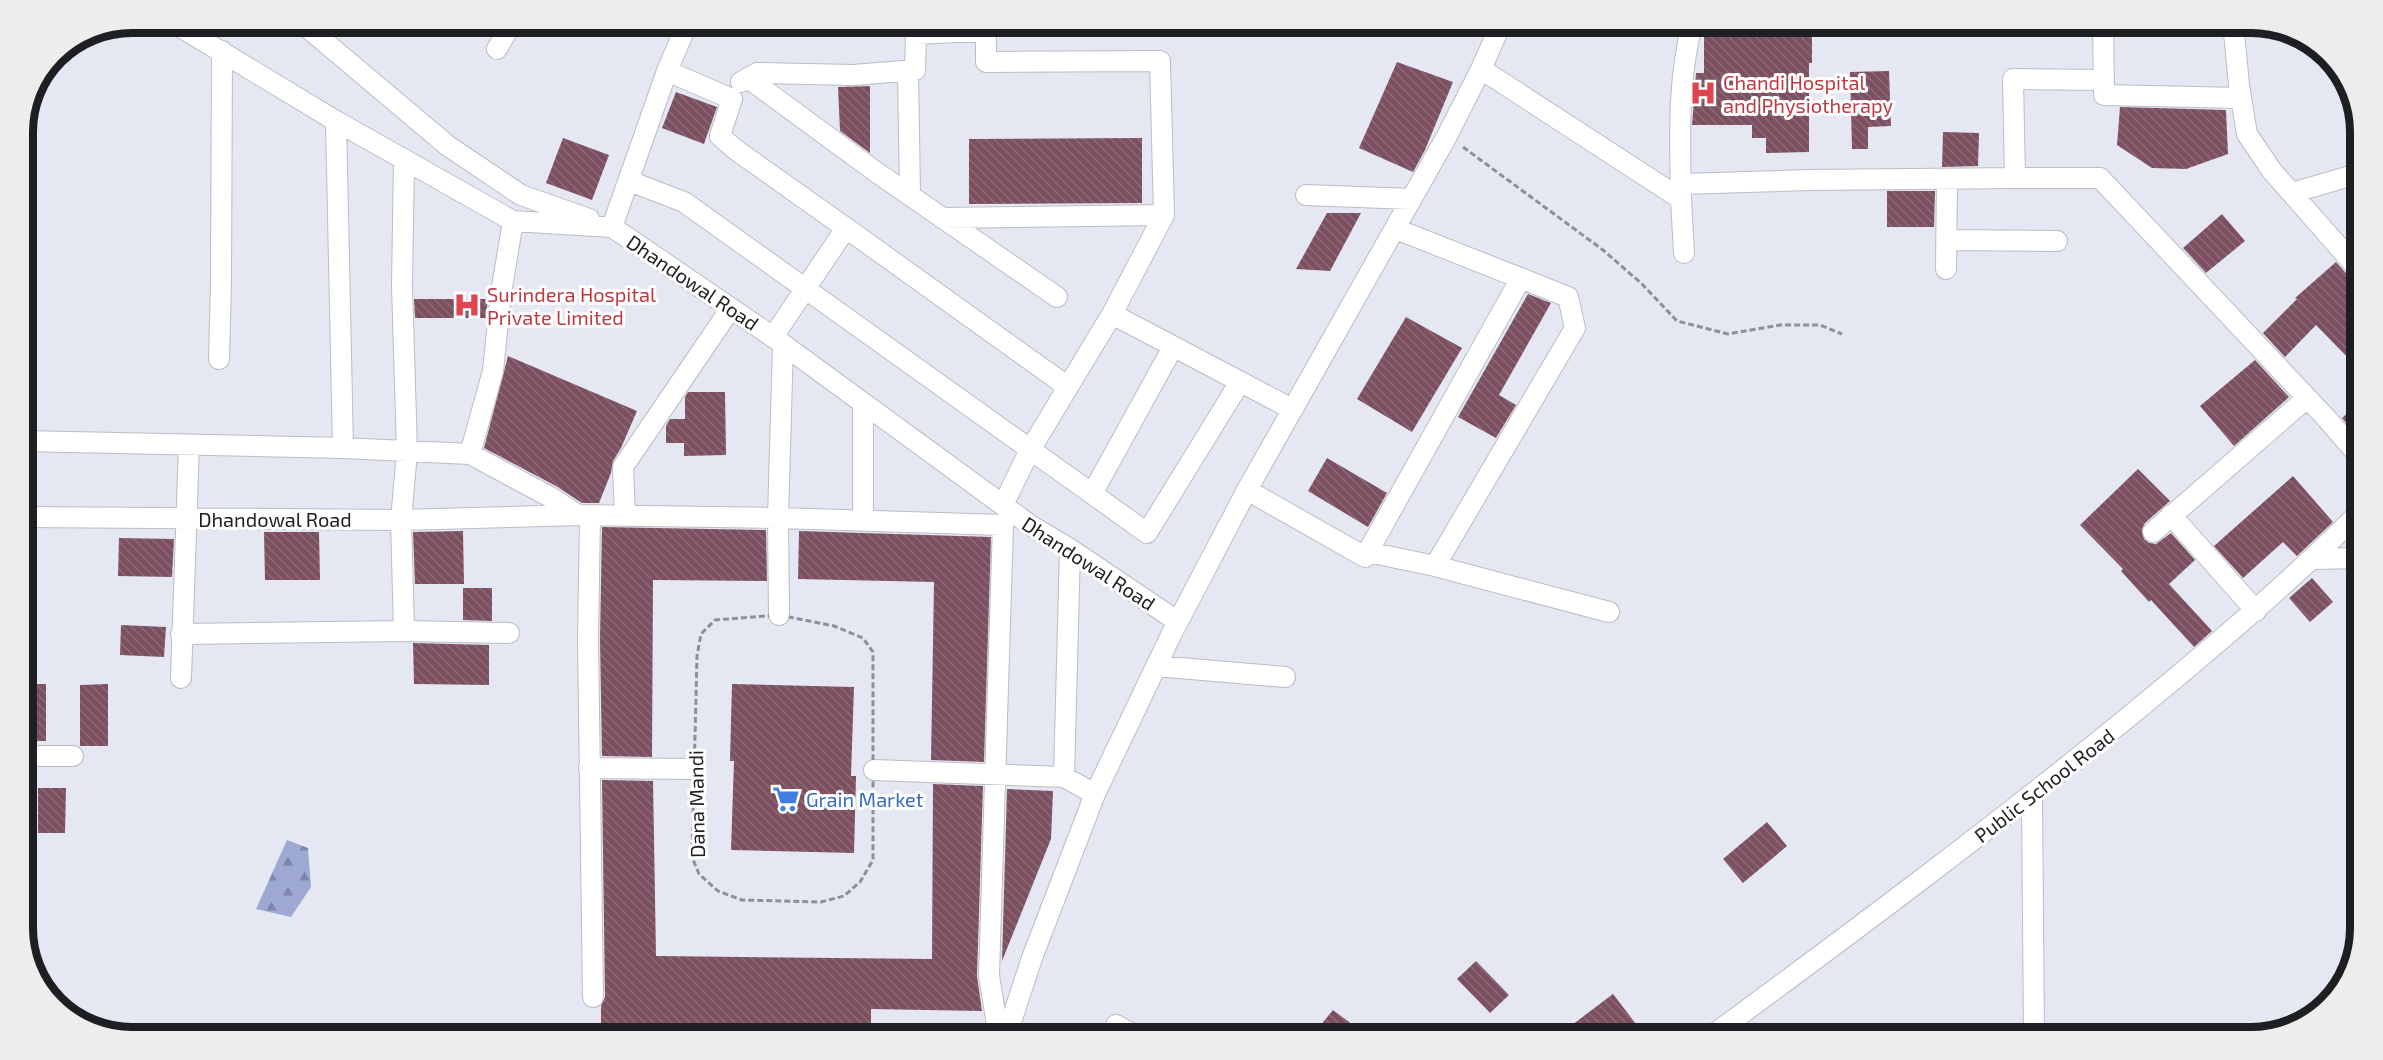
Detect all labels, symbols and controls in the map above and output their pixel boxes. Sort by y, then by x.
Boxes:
place label: Chandi Hospital and Physiotherapy [1723,70,1893,117]
hospital icon: Chandi Hospital and Physiotherapy [1688,78,1718,108]
street label: Dhandowal Road [623,229,763,335]
place label: Surindera Hospital Private Limited [487,282,656,329]
hospital icon: Surindera Hospital Private Limited [452,290,482,320]
street label: Dhandowal Road [198,507,352,531]
street label: Dhandowal Road [1018,511,1160,615]
street label: Public School Road [1969,723,2119,847]
street label: Dana Mandi [683,750,709,858]
supermarket icon: Grain Market [771,784,801,814]
place label: Grain Market [806,787,924,811]

